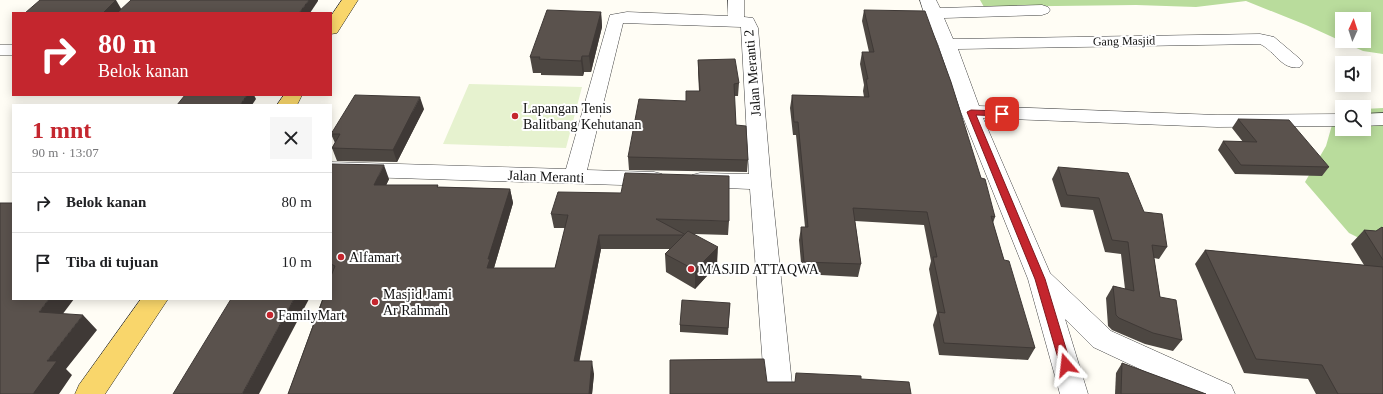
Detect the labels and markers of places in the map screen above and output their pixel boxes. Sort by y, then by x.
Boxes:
pin [985,97,1019,131]
place label: Lapangan Tenis Balitbang Kehutanan [523,101,642,132]
marker: Lapangan Tenis Balitbang Kehutanan [510,111,520,121]
place label: Alfamart [349,250,400,265]
marker: Alfamart [336,252,346,262]
place label: MASJID ATTAQWA [699,262,820,277]
marker: MASJID ATTAQWA [686,264,696,274]
place label: Masjid Jami Ar Rahmah [383,287,452,318]
marker: Masjid Jami Ar Rahmah [370,297,380,307]
place label: FamilyMart [278,308,345,323]
marker: FamilyMart [265,310,275,320]

